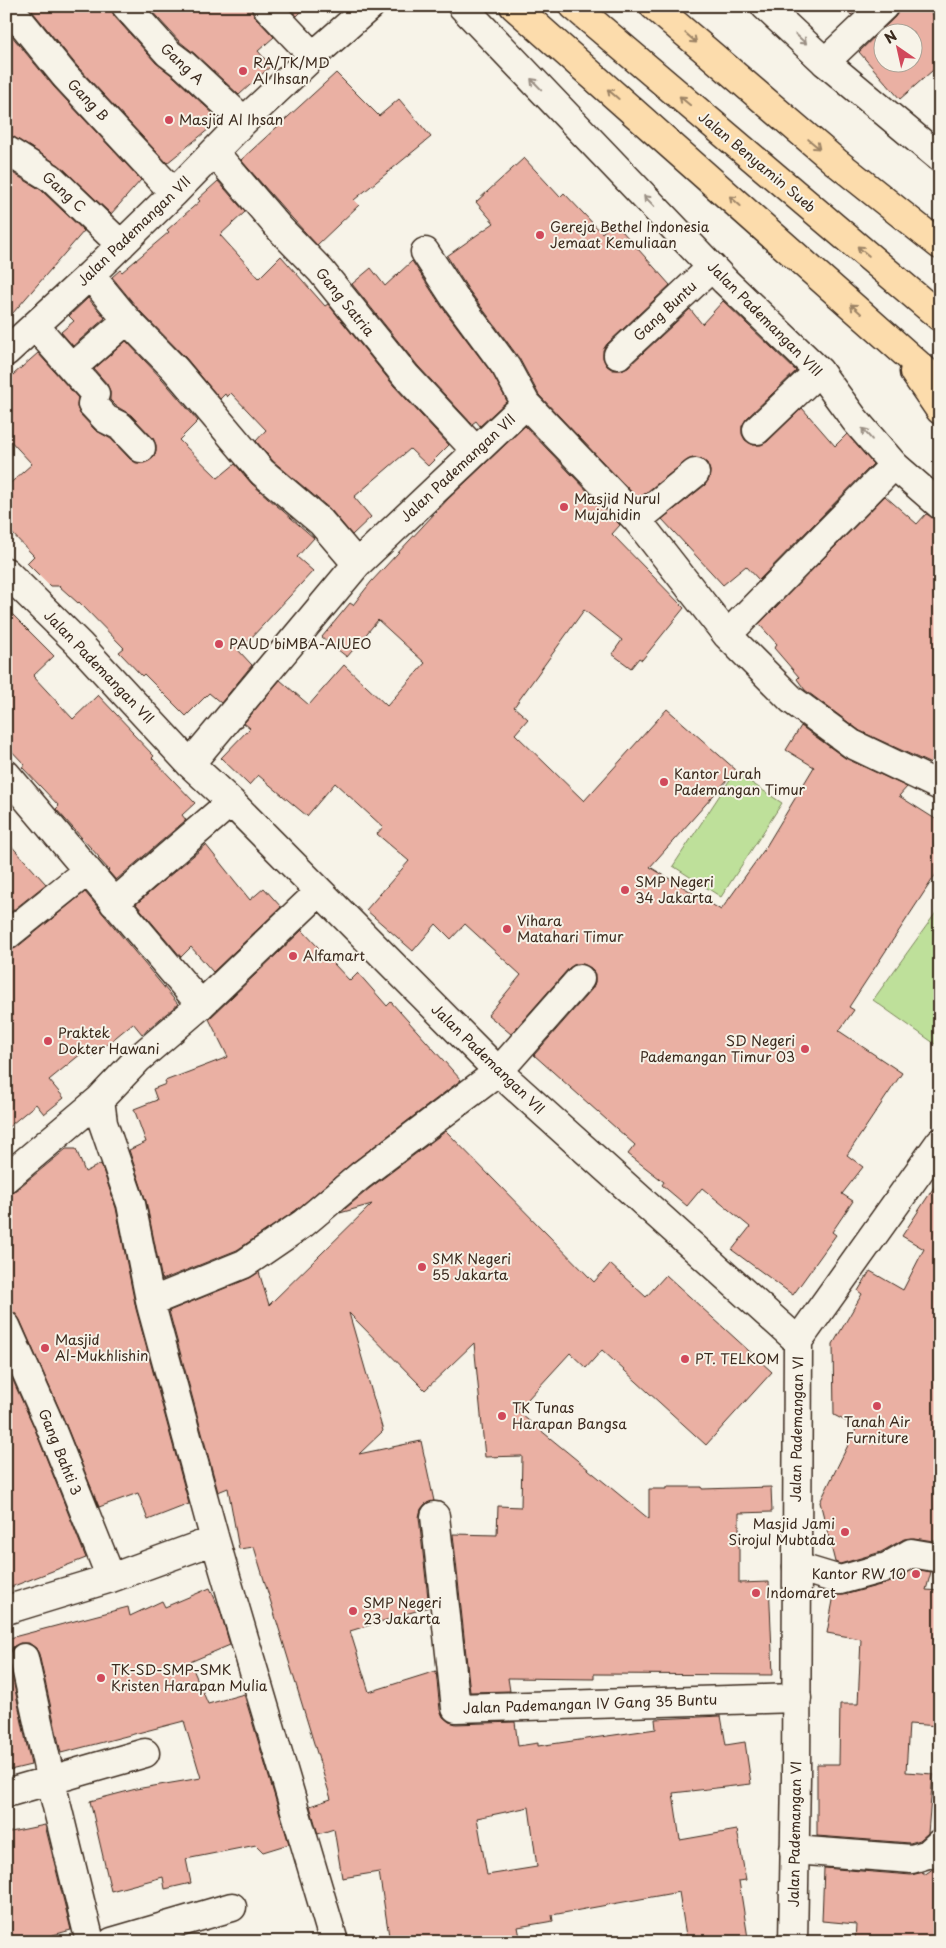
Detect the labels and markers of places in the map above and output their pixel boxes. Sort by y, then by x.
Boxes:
place label: RA/TK/MD Al Ihsan [253,52,330,89]
marker: RA/TK/MD Al Ihsan [237,65,249,77]
place label: Masjid Al Ihsan [179,109,283,130]
marker: Masjid Al Ihsan [163,114,175,126]
place label: Gereja Bethel Indonesia Jemaat Kemuliaan [550,216,710,253]
marker: Gereja Bethel Indonesia Jemaat Kemuliaan [534,229,546,241]
place label: Masjid Nurul Mujahidin [574,488,660,525]
marker: Masjid Nurul Mujahidin [558,501,570,513]
place label: PAUD biMBA-AIUEO [229,633,372,654]
marker: PAUD biMBA-AIUEO [213,638,225,650]
place label: Kantor Lurah Pademangan Timur [674,763,806,800]
marker: Kantor Lurah Pademangan Timur [658,776,670,788]
place label: SMP Negeri 34 Jakarta [635,871,714,908]
marker: SMP Negeri 34 Jakarta [619,884,631,896]
place label: Vihara Matahari Timur [517,910,624,947]
marker: Vihara Matahari Timur [501,923,513,935]
place label: Alfamart [303,945,366,966]
marker: Alfamart [287,950,299,962]
place label: Praktek Dokter Hawani [58,1022,160,1059]
place label: SD Negeri Pademangan Timur 03 [640,1030,795,1067]
marker: Praktek Dokter Hawani [42,1035,54,1047]
marker: SD Negeri Pademangan Timur 03 [799,1043,811,1055]
place label: SMK Negeri 55 Jakarta [432,1248,511,1285]
marker: SMK Negeri 55 Jakarta [416,1261,428,1273]
place label: Masjid Al-Mukhlishin [55,1329,149,1366]
marker: Masjid Al-Mukhlishin [39,1342,51,1354]
place label: PT. TELKOM [695,1348,779,1369]
marker: PT. TELKOM [679,1353,691,1365]
place label: TK Tunas Harapan Bangsa [512,1397,627,1434]
marker: Tanah Air Furniture [871,1400,883,1412]
marker: TK Tunas Harapan Bangsa [496,1410,508,1422]
place label: Tanah Air Furniture [844,1411,911,1448]
place label: Masjid Jami Sirojul Mubtada [729,1513,835,1550]
marker: Masjid Jami Sirojul Mubtada [839,1526,851,1538]
place label: Kantor RW 10 [812,1563,906,1584]
marker: Kantor RW 10 [910,1568,922,1580]
place label: Indomaret [766,1582,836,1603]
marker: Indomaret [750,1587,762,1599]
place label: SMP Negeri 23 Jakarta [363,1592,442,1629]
marker: SMP Negeri 23 Jakarta [347,1605,359,1617]
place label: TK-SD-SMP-SMK Kristen Harapan Mulia [111,1659,268,1696]
marker: TK-SD-SMP-SMK Kristen Harapan Mulia [95,1672,107,1684]

